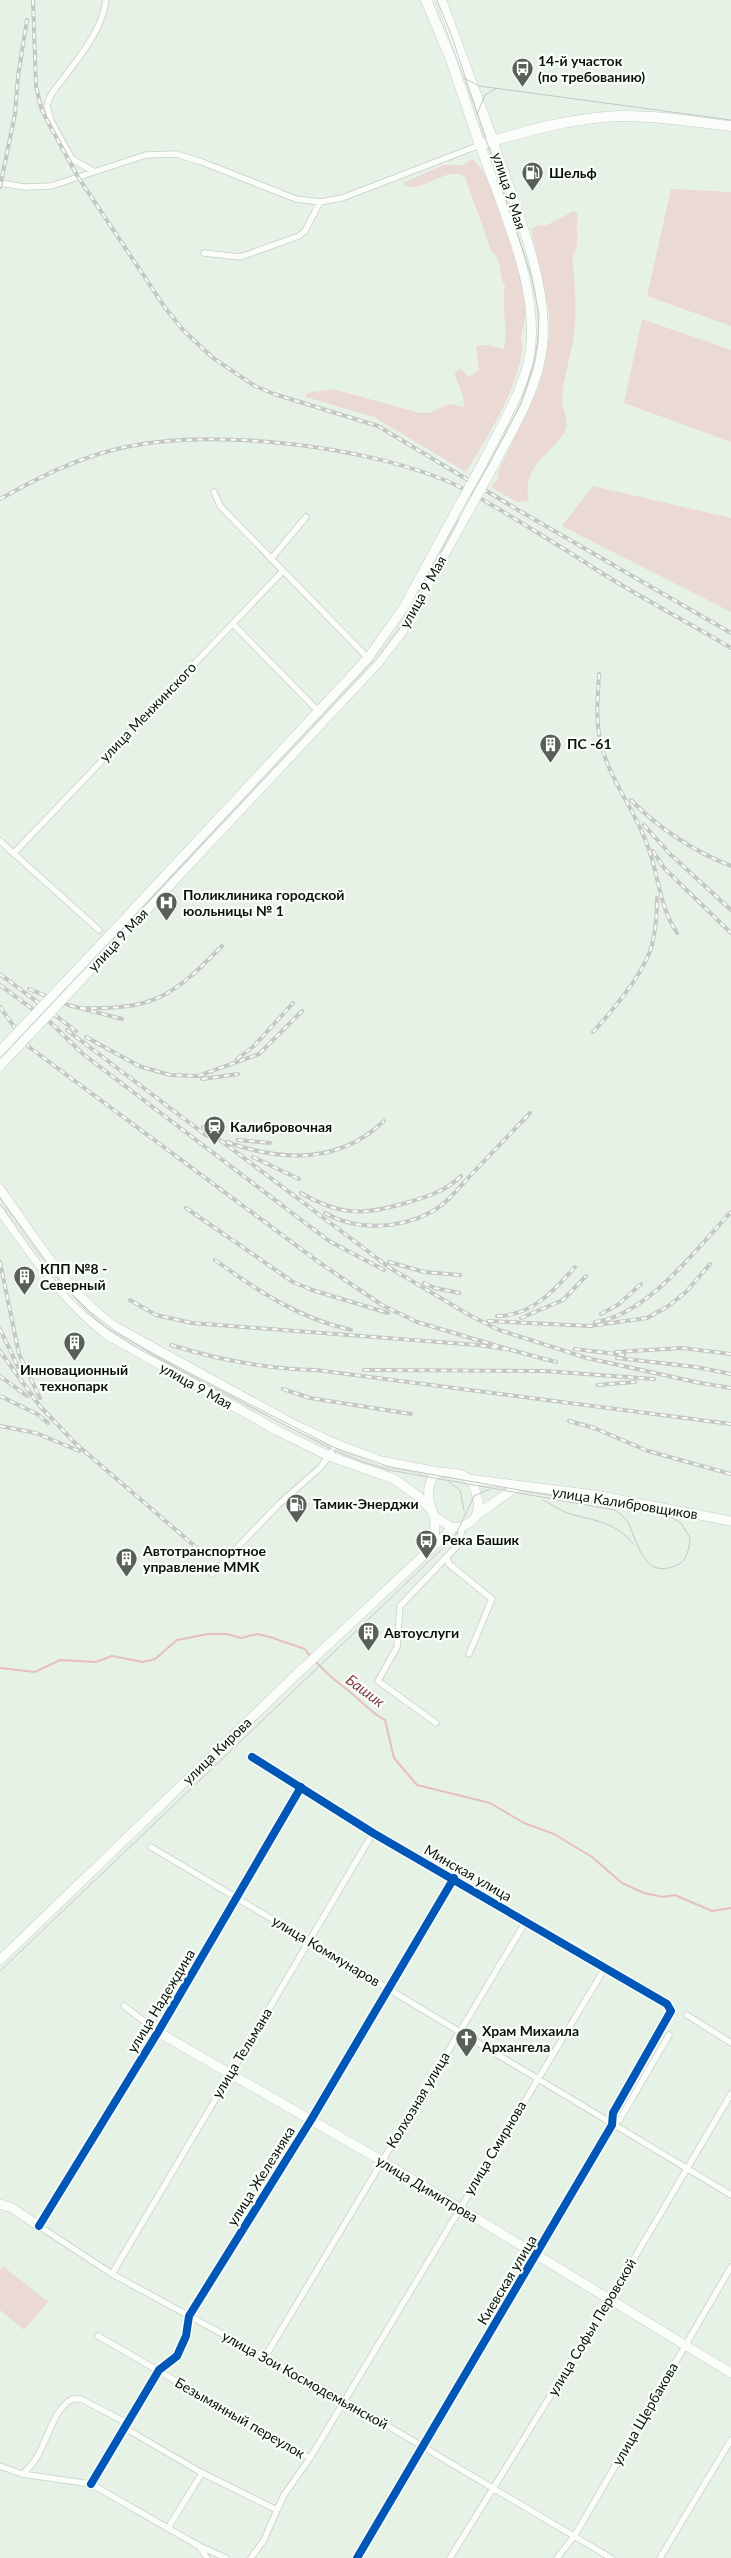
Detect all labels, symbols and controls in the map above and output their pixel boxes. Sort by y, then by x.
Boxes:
place label: 14-й участок (по требованию) [538,52,645,85]
bus stop icon: 14-й участок (по требованию) [510,57,534,88]
street label: улица 9 Мая [489,150,530,232]
fuel station icon: Шельф [521,161,545,192]
place label: Шельф [549,164,597,181]
street label: улица 9 Мая [396,553,449,631]
street label: улица Менжинского [96,658,200,765]
building icon: ПС -61 [539,732,563,763]
place label: ПС -61 [567,735,612,752]
place label: Поликлиника городской юольницы № 1 [183,886,345,919]
hospital icon: Поликлиника городской юольницы № 1 [155,891,179,922]
street label: улица 9 Мая [84,905,151,975]
station icon: Калибровочная [202,1115,226,1146]
place label: Калибровочная [230,1118,332,1135]
place label: КПП №8 - Северный [40,1260,107,1293]
building icon: КПП №8 - Северный [12,1265,36,1296]
building icon: Инновационный технопарк [62,1330,86,1361]
street label: улица 9 Мая [157,1359,235,1412]
place label: Инновационный технопарк [20,1361,128,1394]
street label: улица Калибровщиков [551,1483,699,1522]
fuel station icon: Тамик-Энерджи [285,1492,309,1523]
place label: Тамик-Энерджи [313,1495,419,1512]
bus stop icon: Река Башик [414,1528,438,1559]
place label: Река Башик [442,1531,520,1548]
place label: Автотранспортное управление ММК [142,1542,266,1575]
building icon: Автотранспортное управление ММК [115,1547,139,1578]
building icon: Автоуслуги [356,1621,380,1652]
place label: Автоуслуги [383,1624,459,1641]
water label: Башик [343,1670,389,1711]
street label: улица Кирова [179,1714,255,1788]
street label: Минская улица [421,1841,515,1905]
street label: улица Коммунаров [269,1912,383,1990]
street label: улица Надеждина [123,1946,198,2056]
street label: улица Тельмана [208,2004,275,2101]
place label: Храм Михаила Архангела [481,2022,579,2055]
church icon: Храм Михаила Архангела [454,2027,478,2058]
street label: Колхозная улица [382,2049,453,2151]
street label: улица Смирнова [460,2098,529,2198]
street label: улица Железняка [223,2123,298,2229]
street label: улица Димитрова [373,2152,481,2226]
street label: Киевская улица [473,2232,540,2328]
street label: улица Софьи Перовской [544,2255,639,2398]
street label: улица Зои Космодемьянской [219,2327,391,2432]
street label: улица Щербакова [608,2359,681,2468]
street label: Безымянный переулок [172,2373,309,2462]

